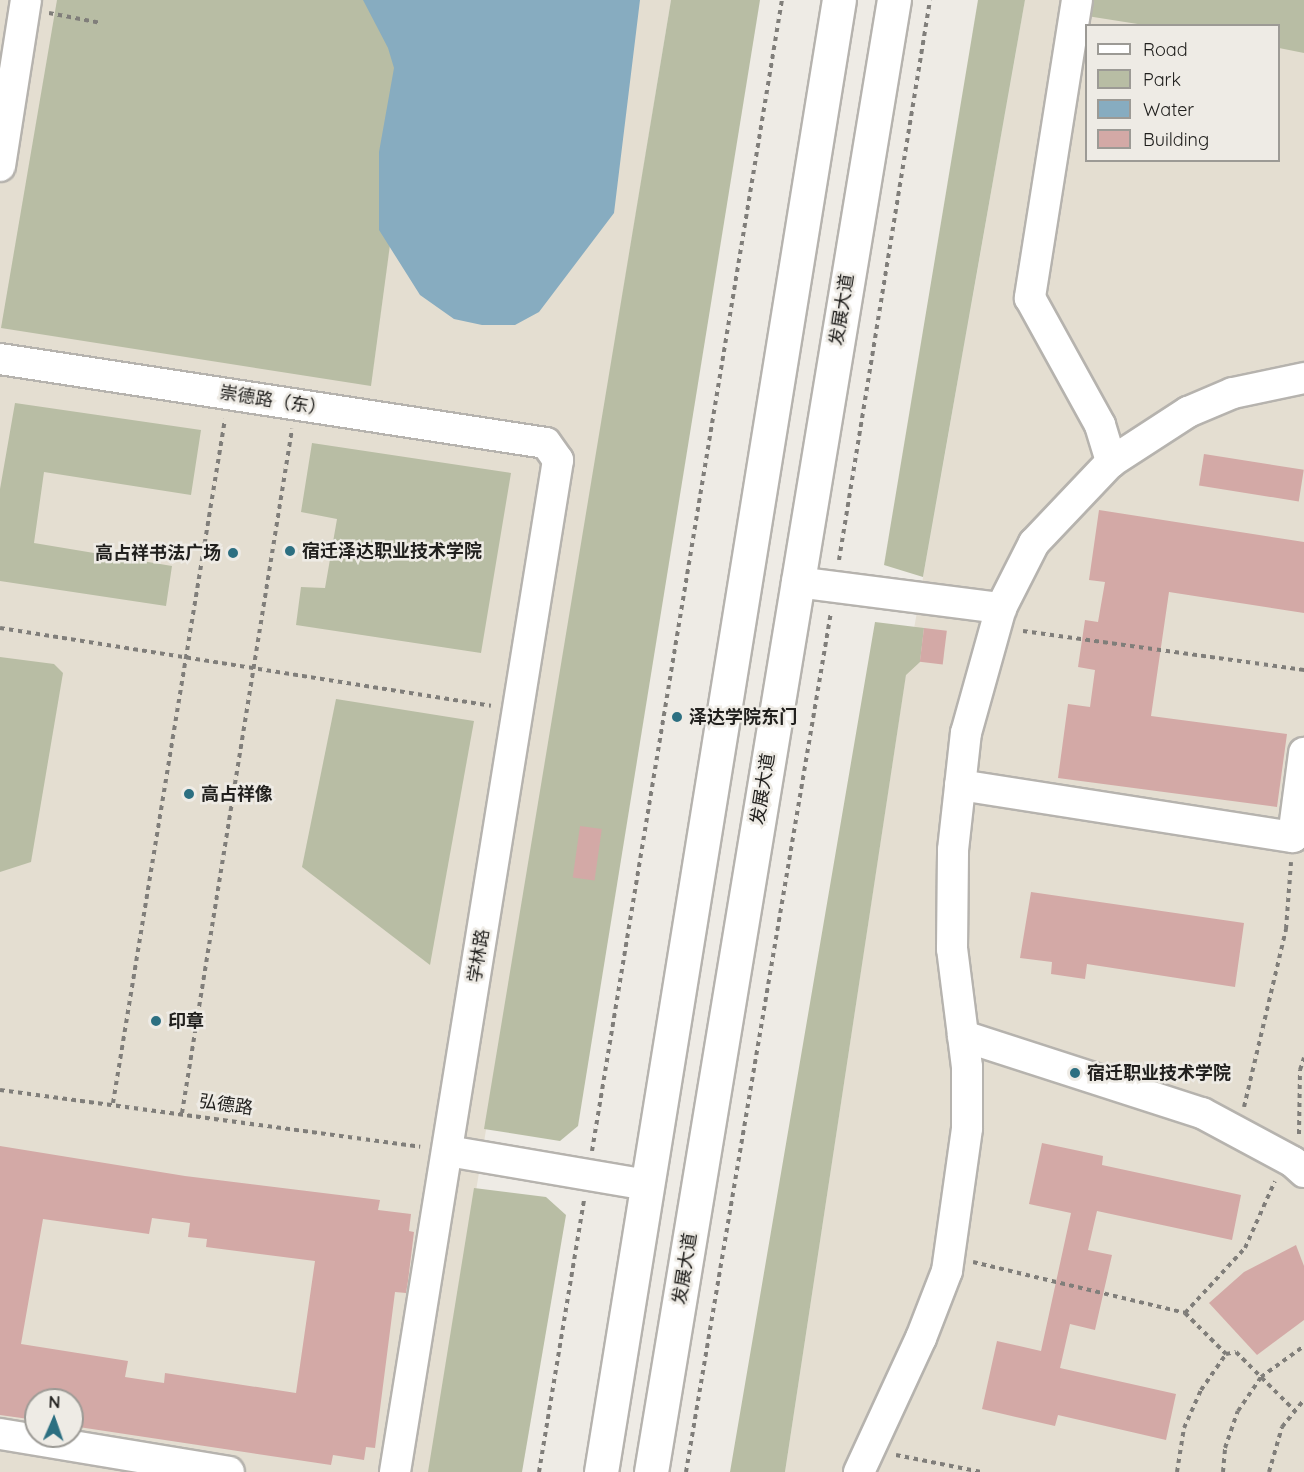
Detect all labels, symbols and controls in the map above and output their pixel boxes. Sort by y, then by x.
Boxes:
legend [1085,24,1280,162]
text: Road [1143,38,1188,61]
text: Park [1143,68,1181,91]
text: Water [1143,98,1194,121]
text: Building [1143,128,1209,151]
street label: 发展大道 [826,273,858,347]
street label: 崇德路（东） [218,382,328,420]
place label: 宿迁泽达职业技术学院 [302,540,482,562]
place label: 高占祥书法广场 [95,542,221,564]
marker: 宿迁泽达职业技术学院 [283,544,297,558]
marker: 高占祥书法广场 [226,546,240,560]
place label: 泽达学院东门 [689,706,797,728]
marker: 泽达学院东门 [670,710,684,724]
street label: 发展大道 [747,752,779,826]
place label: 高占祥像 [201,783,273,805]
marker: 高占祥像 [182,787,196,801]
street label: 学林路 [464,928,494,984]
place label: 印章 [168,1010,204,1032]
marker: 印章 [149,1014,163,1028]
place label: 宿迁职业技术学院 [1087,1062,1231,1084]
marker: 宿迁职业技术学院 [1068,1066,1082,1080]
street label: 弘德路 [198,1091,254,1119]
street label: 发展大道 [669,1232,701,1306]
north arrow [24,1388,84,1448]
text: N [48,1392,61,1412]

